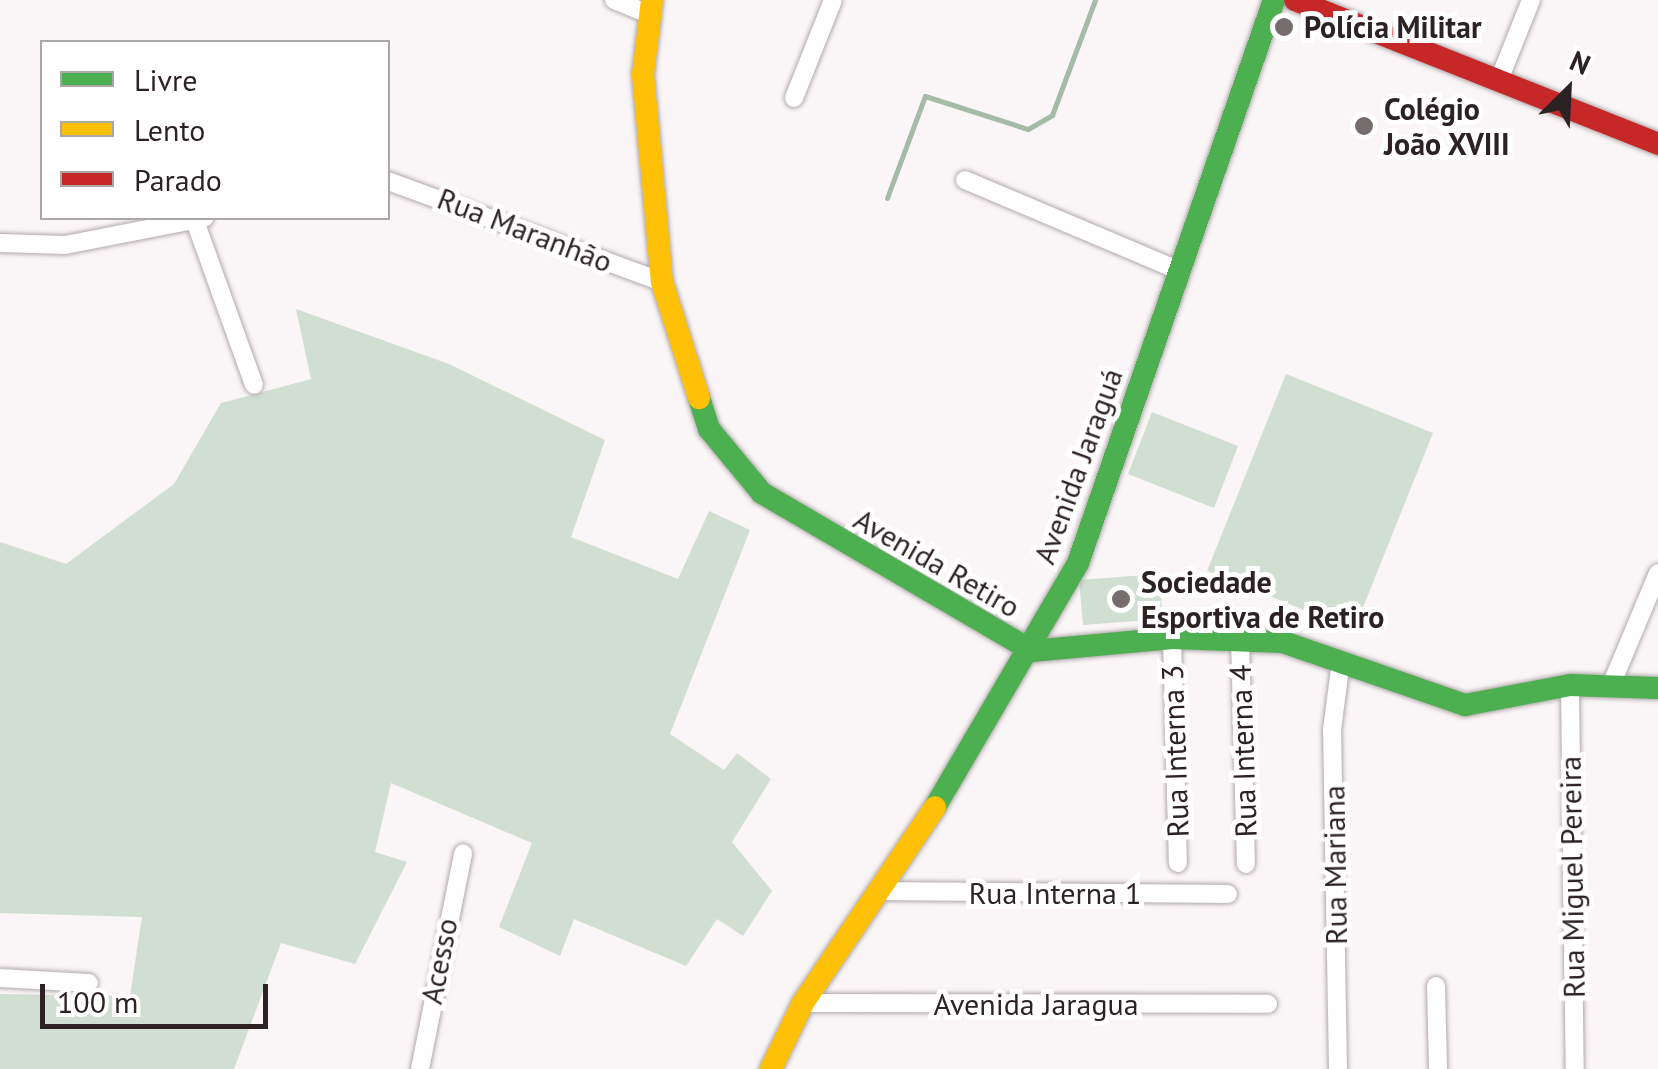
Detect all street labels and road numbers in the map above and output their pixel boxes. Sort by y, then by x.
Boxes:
street label: Rua Maranhão [433,180,617,280]
street label: Avenida Jaraguá [1026,363,1130,569]
street label: Avenida Retiro [848,501,1026,625]
street label: Rua Interna 3 [1154,664,1196,838]
street label: Rua Interna 4 [1222,664,1264,838]
street label: Rua Miguel Pereira [1552,756,1592,998]
street label: Rua Mariana [1316,785,1354,945]
street label: Rua Interna 1 [969,875,1141,911]
street label: Acesso [413,915,465,1007]
street label: Avenida Jaragua [933,986,1139,1022]

